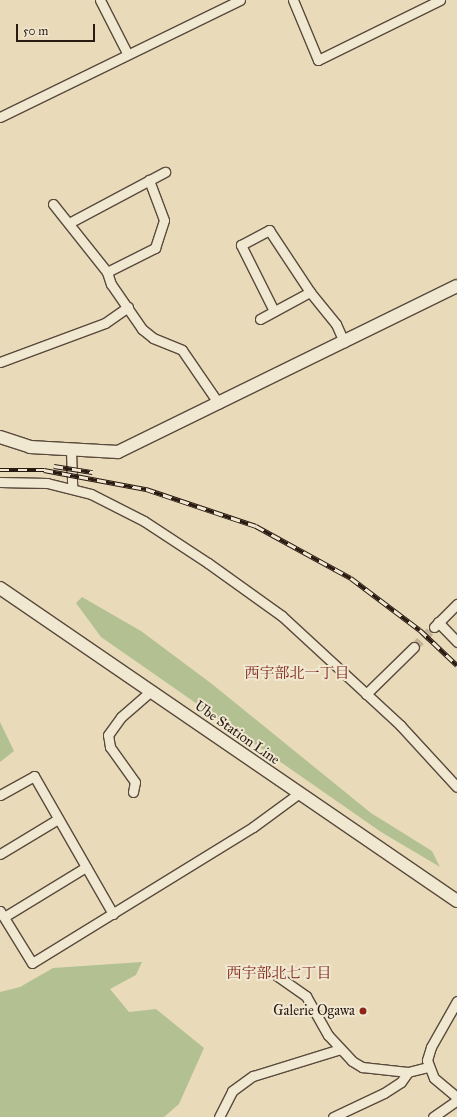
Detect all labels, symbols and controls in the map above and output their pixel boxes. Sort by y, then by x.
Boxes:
scale bar [18,16,97,42]
text: 50 m [23,24,48,38]
district label: 西宇部北一丁目 [245,665,349,683]
street label: Ube Station Line [191,697,283,769]
district label: 西宇部北七丁目 [227,965,331,983]
place label: Galerie Ogawa [273,1003,355,1019]
marker: Galerie Ogawa [358,1006,368,1016]

